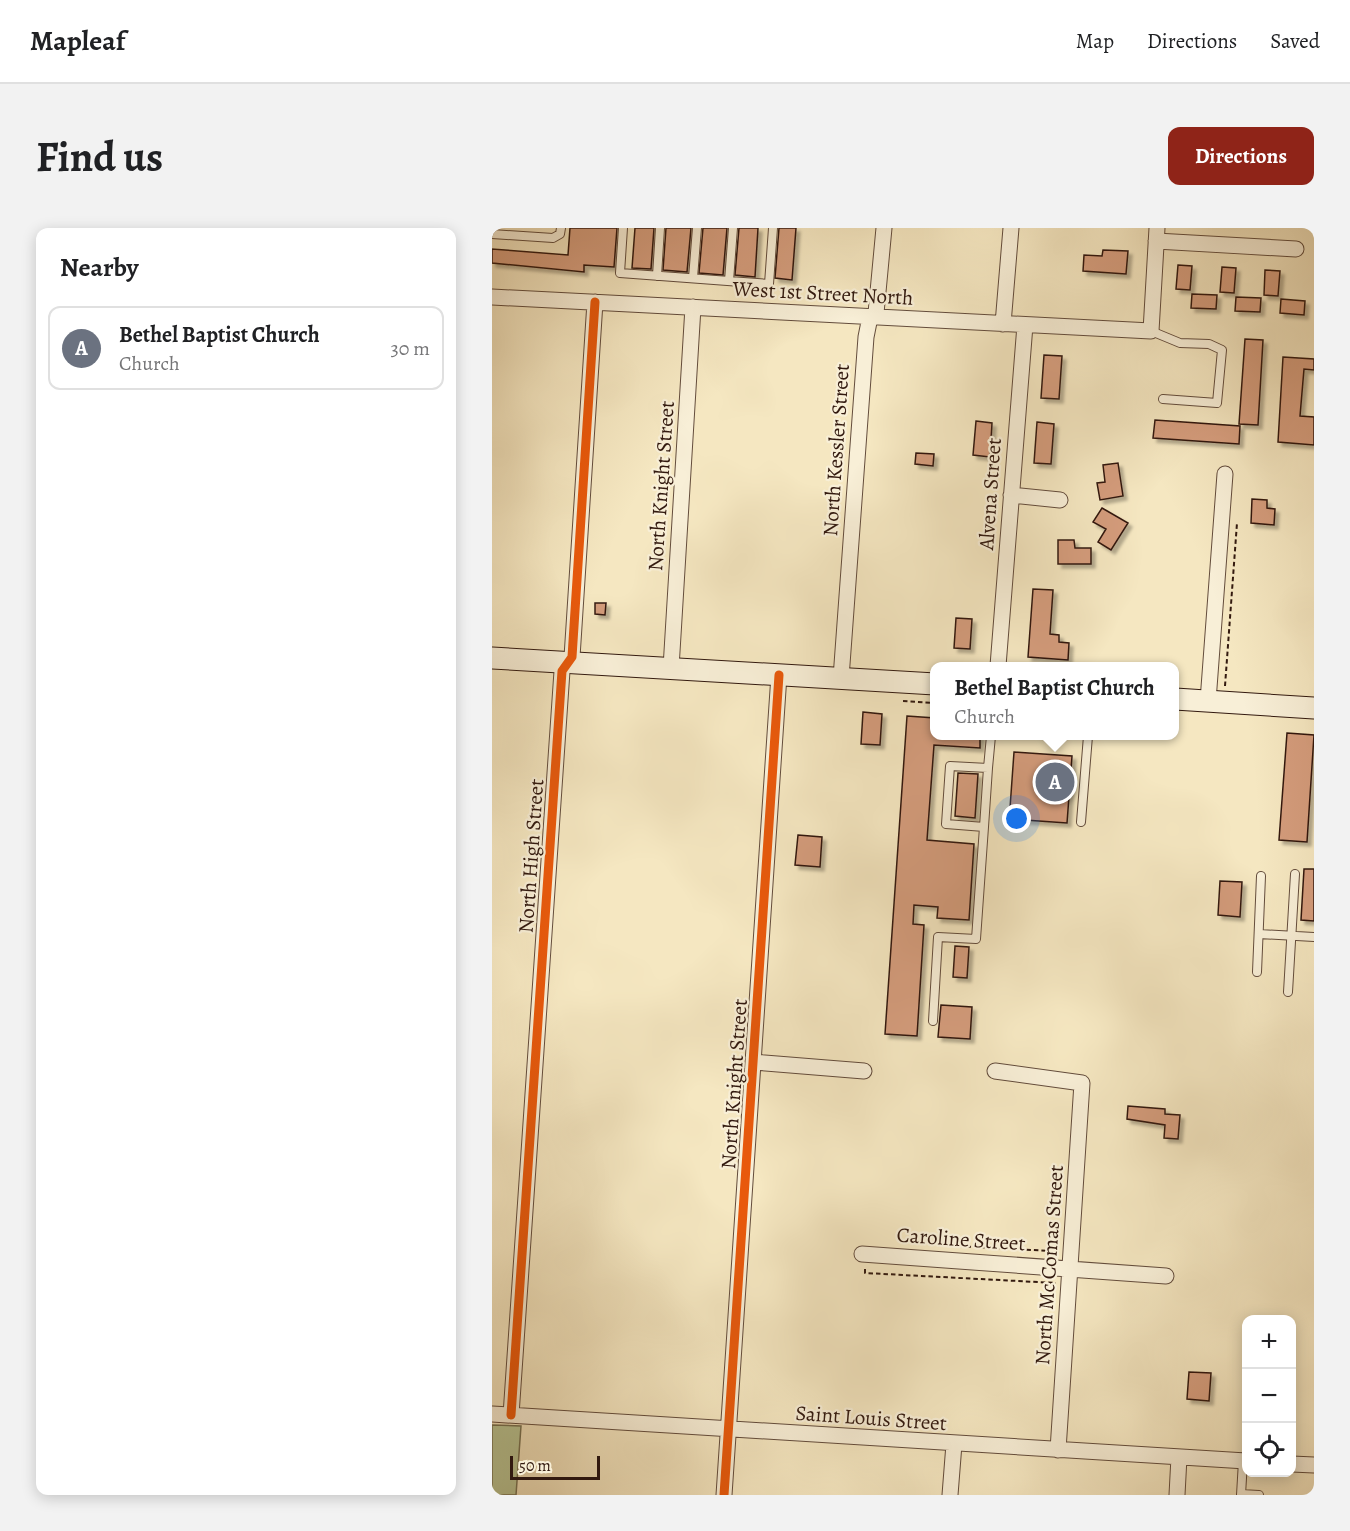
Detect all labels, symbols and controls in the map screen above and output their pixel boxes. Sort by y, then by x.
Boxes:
text: Mapleaf [30,22,125,60]
text: Map [1076,27,1114,55]
text: Directions [1147,27,1237,55]
text: Saved [1270,27,1320,55]
button: Directions [1168,127,1314,185]
text: Find us [36,128,163,185]
text: Nearby [60,250,139,285]
street label: West 1st Street North [731,274,914,312]
text: Bethel Baptist Church [119,320,320,350]
text: A [75,335,88,362]
text: 30 m [390,335,430,362]
text: Church [119,350,180,377]
street label: North Kessler Street [816,363,856,537]
street label: North Knight Street [641,400,681,572]
street label: Alvena Street [972,437,1008,552]
popup [930,662,1179,740]
text: Bethel Baptist Church [954,673,1155,703]
text: Church [954,703,1015,730]
pin: A [1036,760,1074,804]
street label: North High Street [512,778,550,934]
your location [1002,804,1031,833]
street label: North Knight Street [714,998,754,1170]
street label: North Mc Comas Street [1028,1164,1070,1366]
street label: Caroline Street [896,1221,1026,1257]
map controls [1242,1315,1296,1477]
button: + [1242,1315,1296,1369]
button: − [1242,1369,1296,1423]
street label: Saint Louis Street [794,1399,948,1437]
button: locate [1242,1423,1296,1477]
scale bar [510,1453,600,1480]
text: 50 m [519,1455,551,1477]

